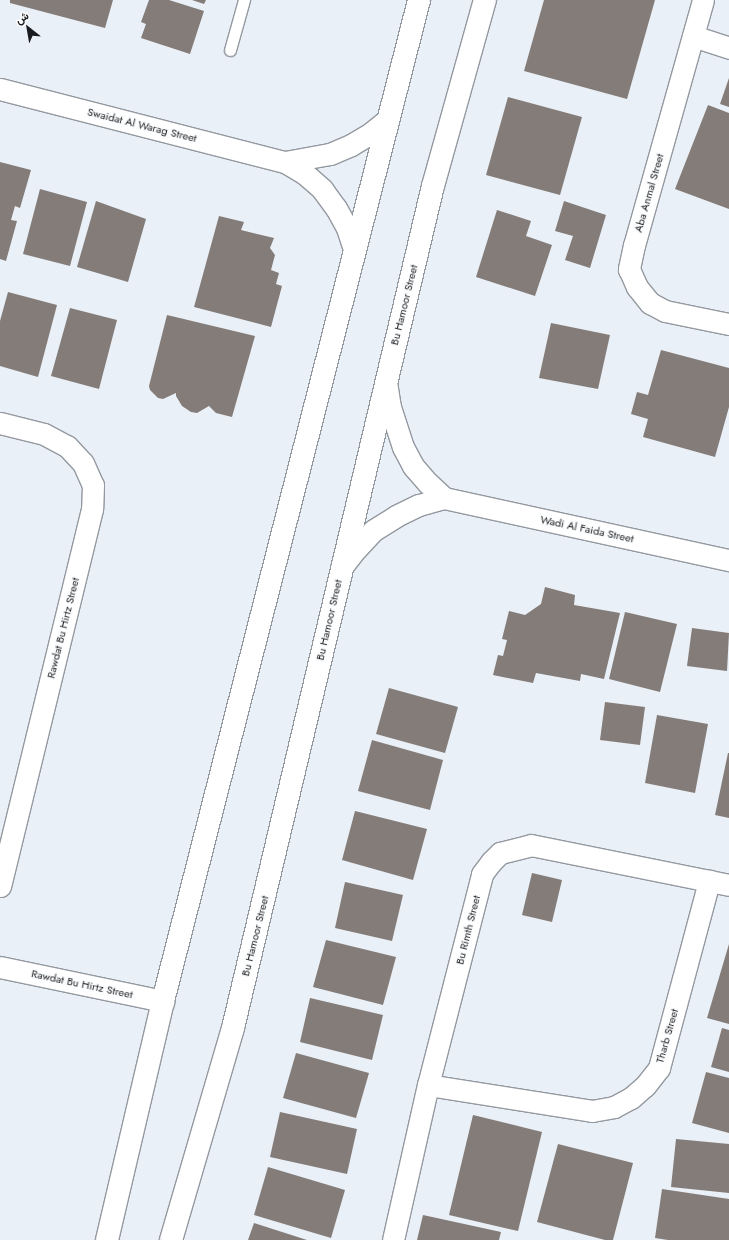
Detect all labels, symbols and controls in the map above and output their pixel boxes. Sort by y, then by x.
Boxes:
text: ش [12,7,32,28]
north arrow [8,8,48,48]
street label: Swaidat Al Warag Street [86,105,198,145]
street label: Aba Anmal Street [631,152,667,234]
street label: Bu Hamoor Street [388,263,420,347]
street label: Wadi Al Faida Street [539,513,635,545]
street label: Rawdat Bu Hirtz Street [44,576,82,680]
street label: Bu Hamoor Street [313,578,345,662]
street label: Bu Hamoor Street [239,894,271,978]
street label: Bu Rimth Street [453,894,483,966]
street label: Rawdat Bu Hirtz Street [30,967,134,1001]
street label: Tharb Street [653,1007,681,1065]

